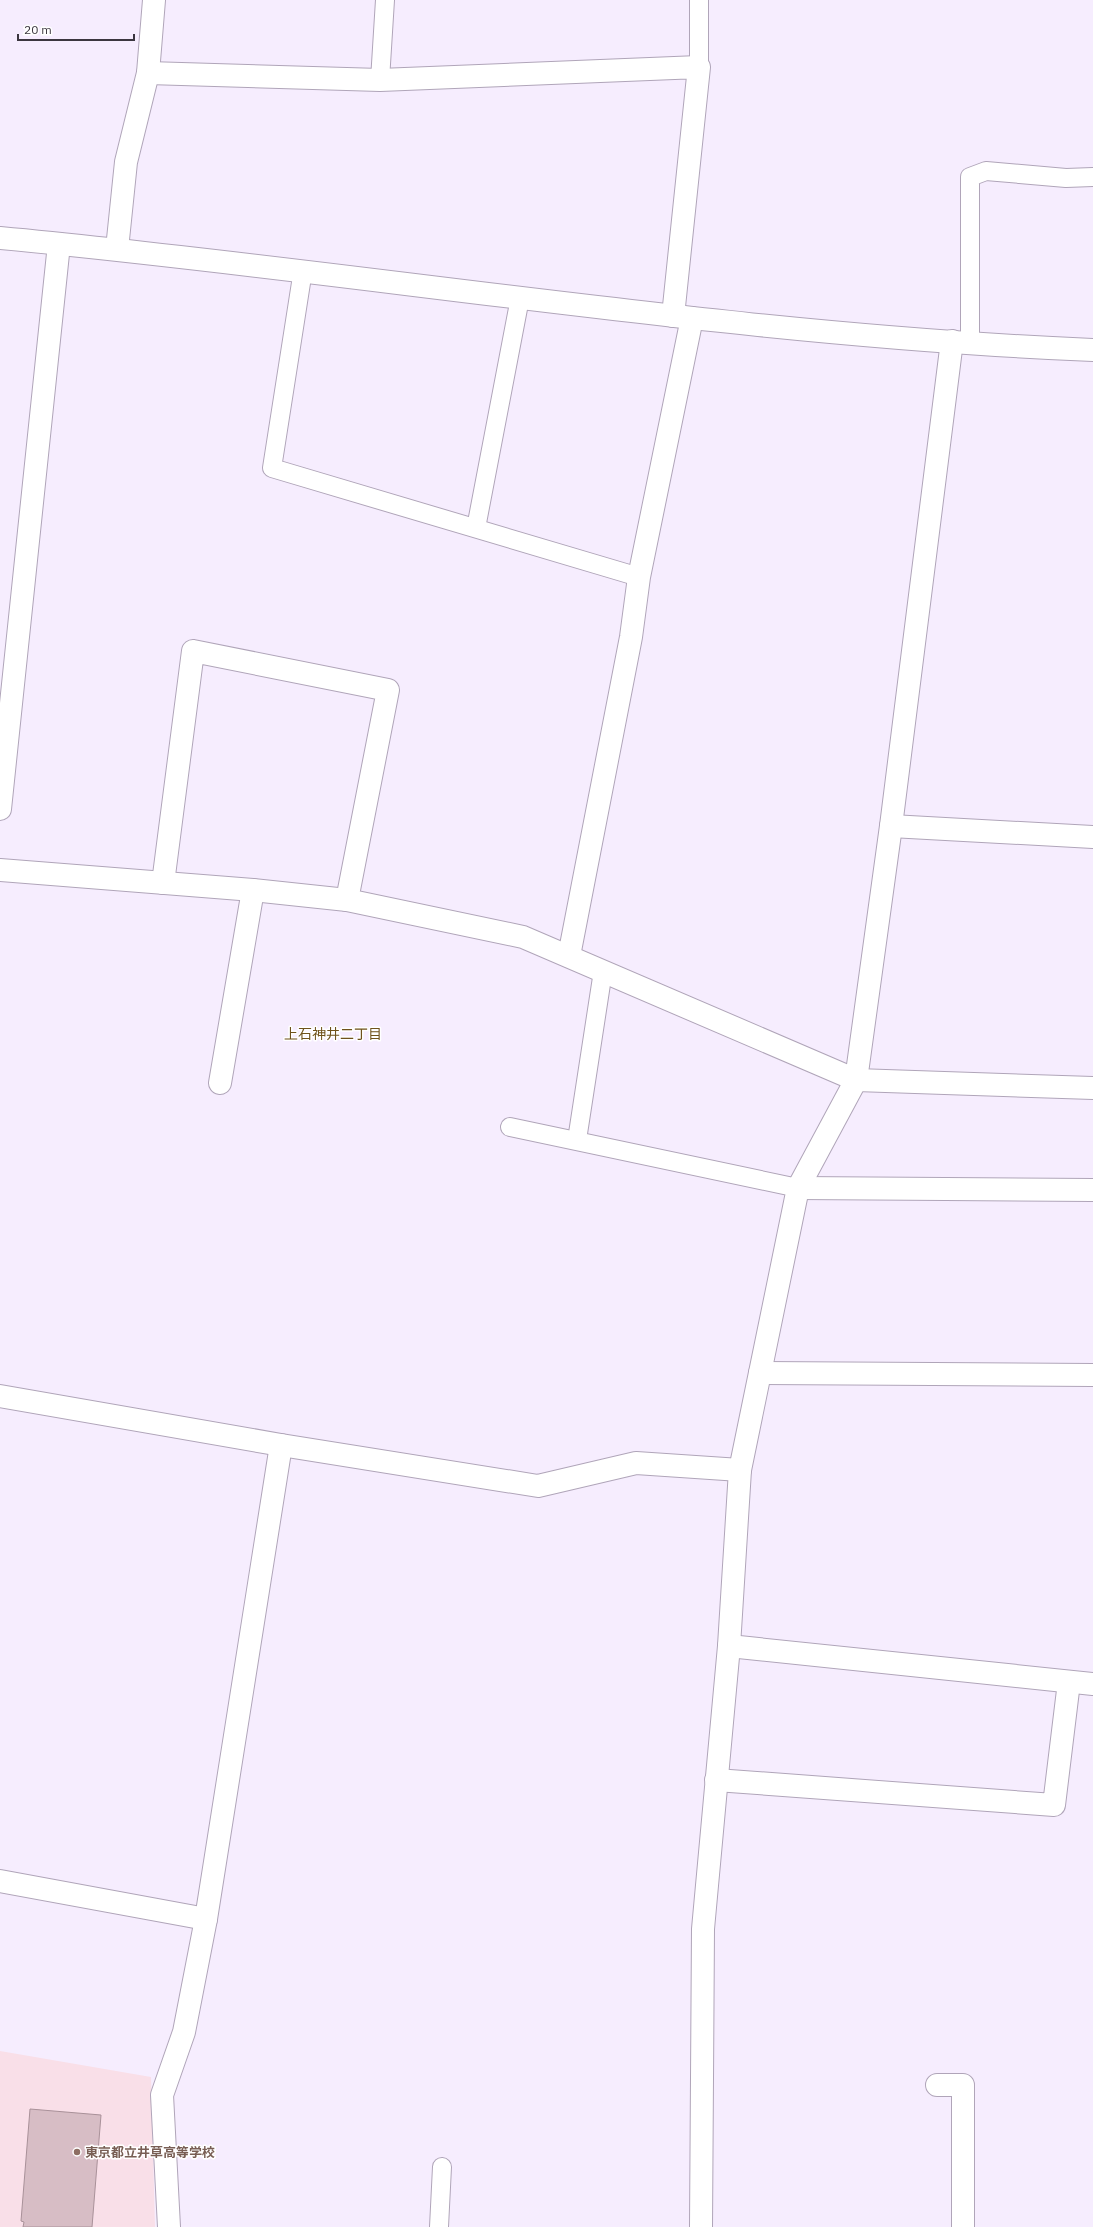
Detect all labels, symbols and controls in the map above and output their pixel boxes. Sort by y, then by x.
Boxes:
scale bar [18,16,134,42]
text: 20 m [24,22,52,37]
district label: 上石神井二丁目 [284,1025,382,1043]
place label: 東京都立井草高等学校 [85,2144,215,2161]
marker: 東京都立井草高等学校 [72,2147,82,2157]

